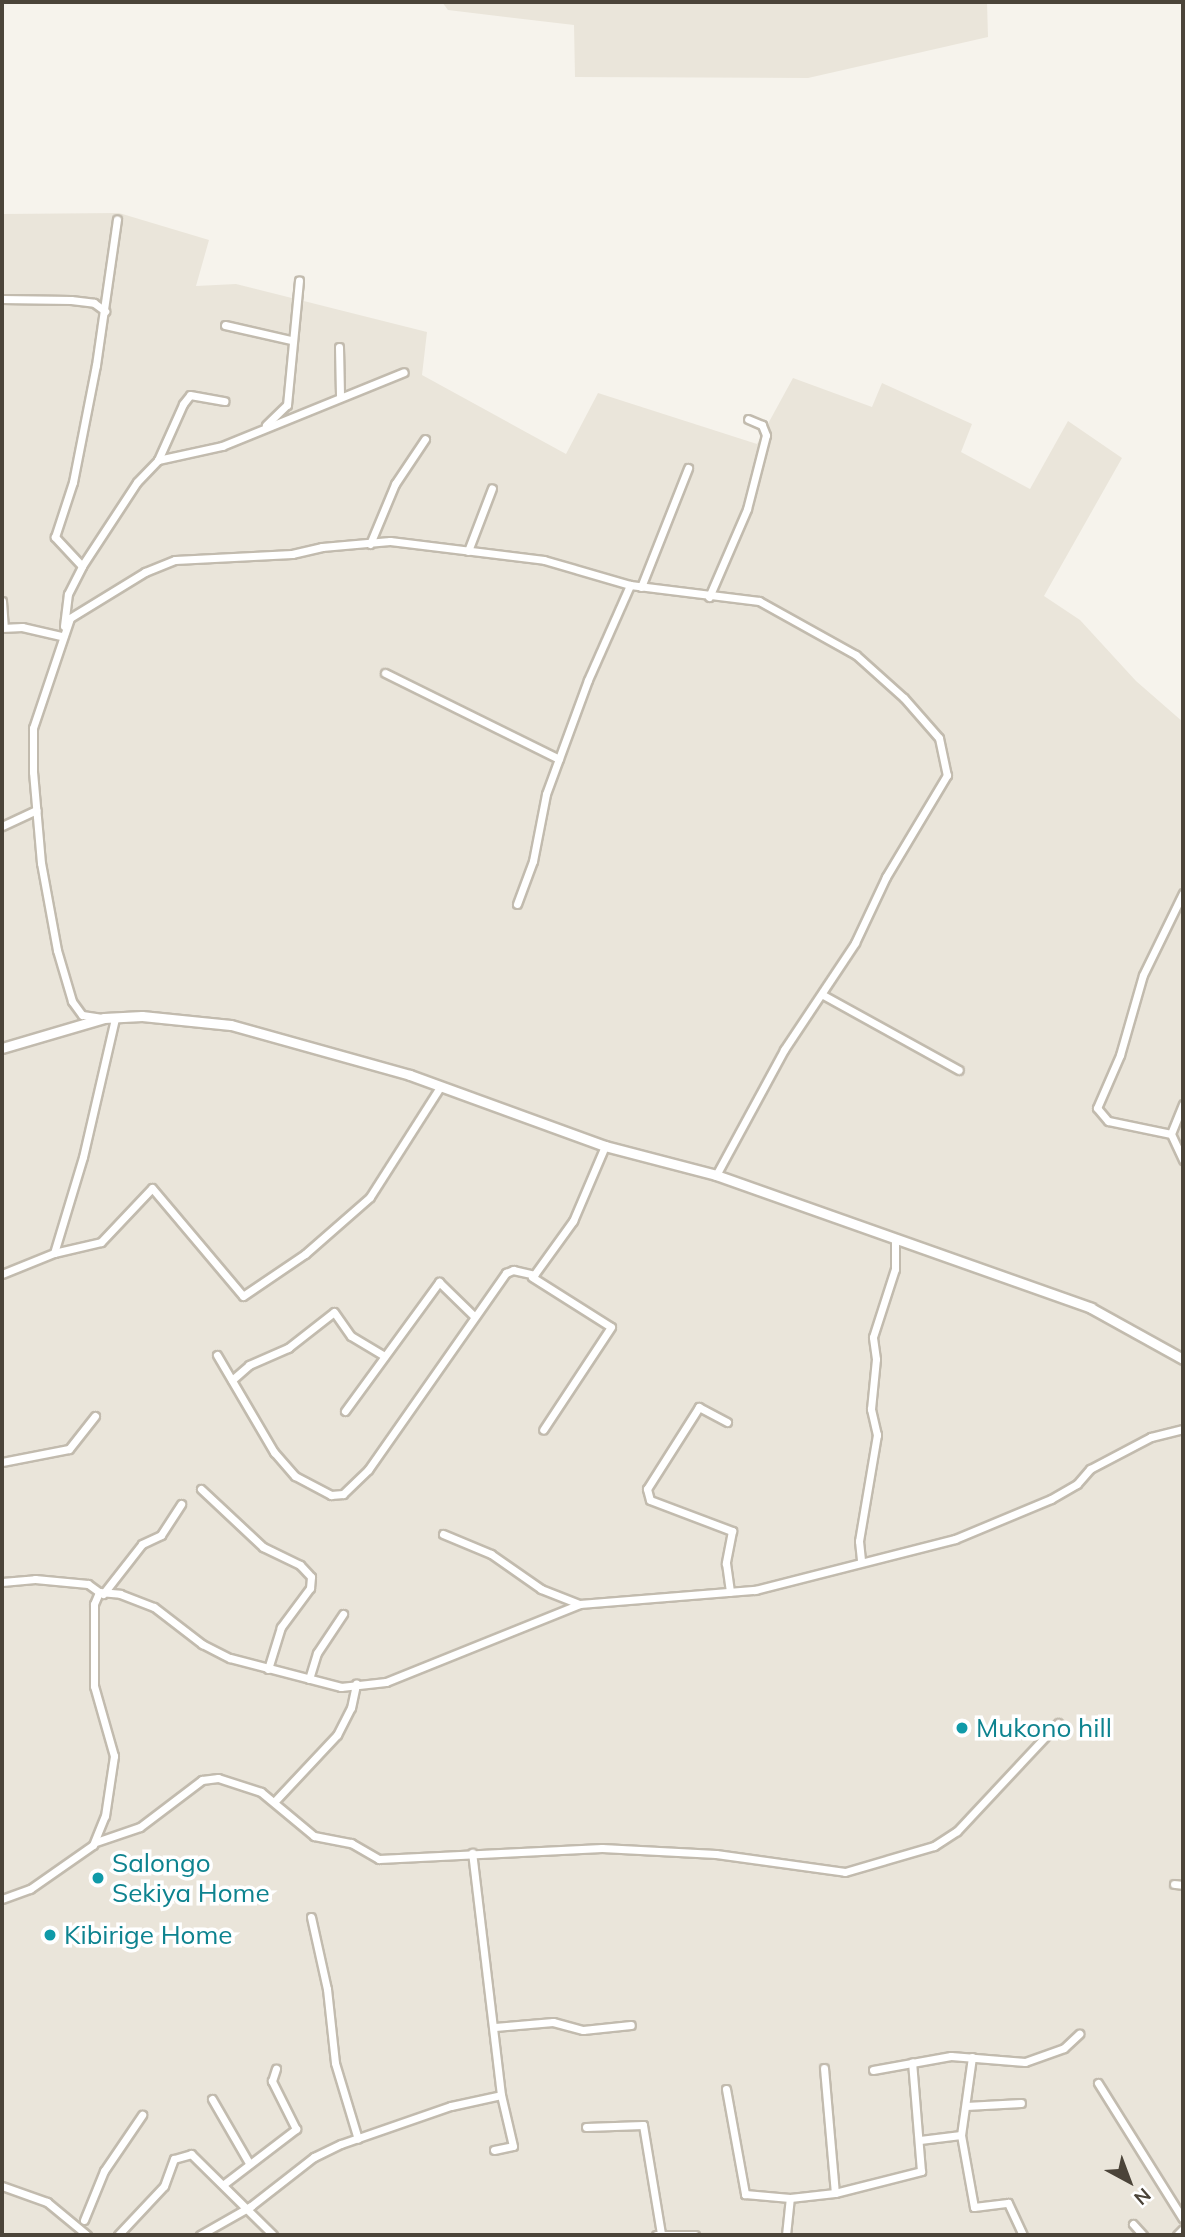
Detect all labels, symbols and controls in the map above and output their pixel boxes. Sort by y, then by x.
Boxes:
place label: Mukono hill [976,1712,1112,1744]
marker: Mukono hill [954,1720,970,1736]
place label: Salongo Sekiya Home [112,1847,270,1909]
marker: Salongo Sekiya Home [90,1870,106,1886]
place label: Kibirige Home [64,1919,232,1951]
marker: Kibirige Home [42,1927,58,1943]
north arrow [1094,2146,1164,2216]
text: N [1129,2183,1156,2211]

